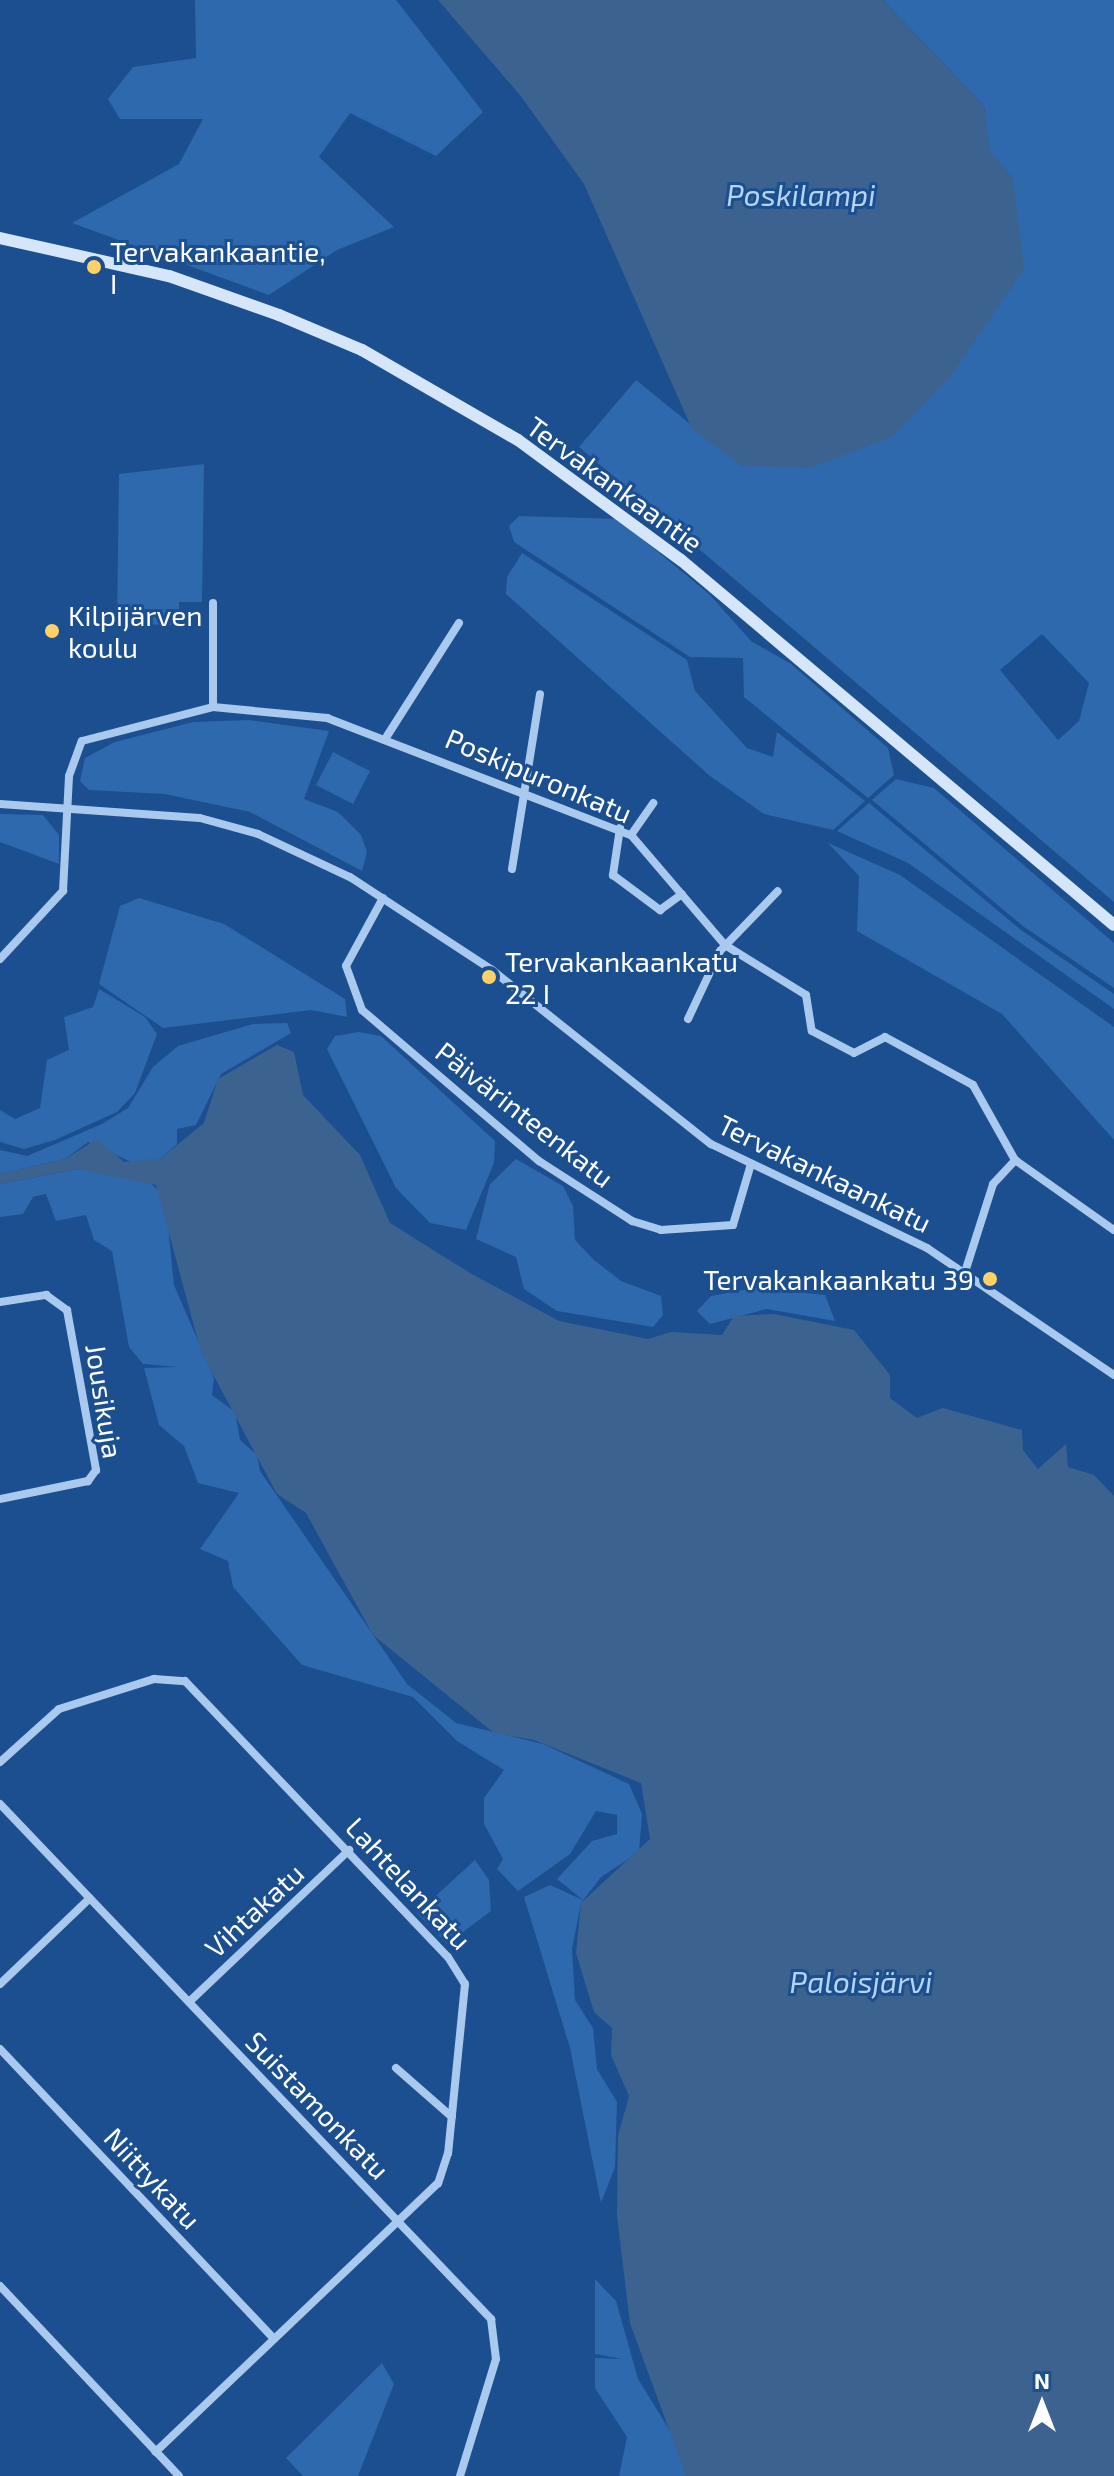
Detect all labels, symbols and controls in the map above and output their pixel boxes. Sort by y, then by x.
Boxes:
water label: Poskilampi [726,176,876,212]
place label: Tervakankaantie, I [110,234,326,300]
marker: Tervakankaantie, I [85,258,103,276]
street label: Tervakankaantie [520,409,710,559]
place label: Kilpijärven koulu [68,598,203,664]
marker: Kilpijärven koulu [43,622,61,640]
street label: Poskipuronkatu [441,721,637,829]
place label: Tervakankaankatu 22 I [505,944,738,1010]
marker: Tervakankaankatu 22 I [480,968,498,986]
street label: Päivärinteenkatu [429,1034,621,1194]
street label: Tervakankaankatu [713,1107,937,1239]
place label: Tervakankaankatu 39 [703,1262,974,1296]
marker: Tervakankaankatu 39 [981,1270,999,1288]
street label: Jousikuja [79,1342,131,1460]
street label: Lahtelankatu [339,1810,479,1956]
street label: Vihtakatu [198,1856,310,1964]
water label: Paloisjärvi [790,1963,932,1999]
street label: Suistamonkatu [239,2024,397,2186]
street label: Niittykatu [98,2120,208,2236]
north arrow [1002,2364,1082,2444]
text: N [1034,2367,1050,2393]

